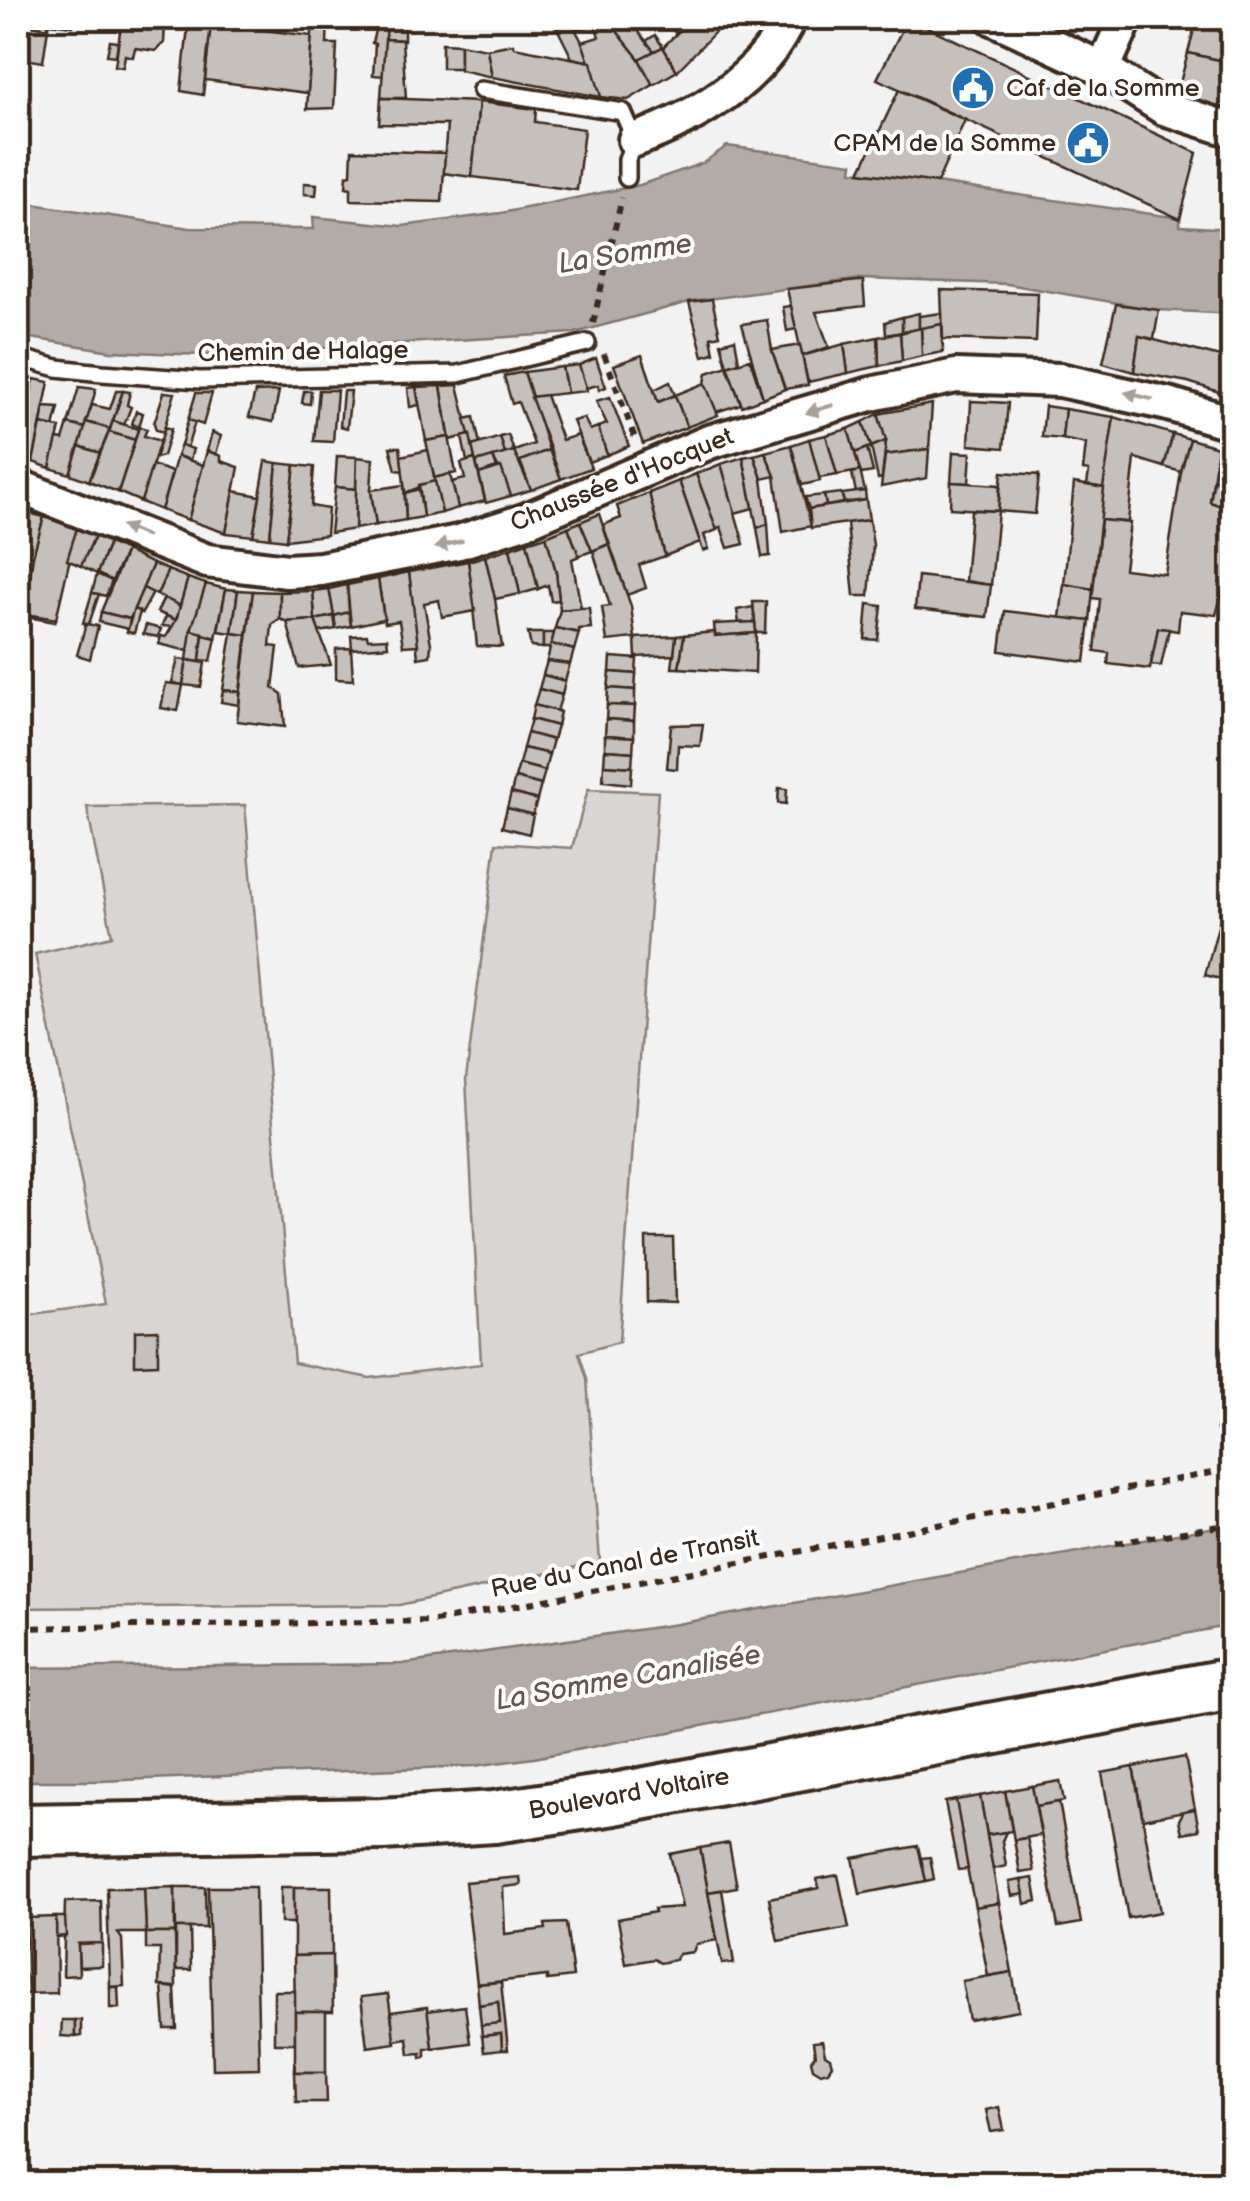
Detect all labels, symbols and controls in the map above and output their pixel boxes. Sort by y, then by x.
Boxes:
public building icon: Caf de la Somme [950,65,996,111]
place label: Caf de la Somme [1006,73,1200,104]
public building icon: CPAM de la Somme [1065,120,1111,166]
place label: CPAM de la Somme [833,128,1056,159]
water label: La Somme [556,227,694,281]
street label: Chemin de Halage [197,335,409,369]
one-way arrow [1123,388,1154,403]
one-way arrow [804,402,835,417]
street label: Chaussée d'Hocquet [506,421,738,539]
one-way arrow [119,523,148,539]
one-way arrow [433,537,464,552]
street label: Rue du Canal de Transit [488,1523,762,1605]
water label: La Somme Canalisée [493,1638,763,1718]
street label: Boulevard Voltaire [526,1761,732,1827]

